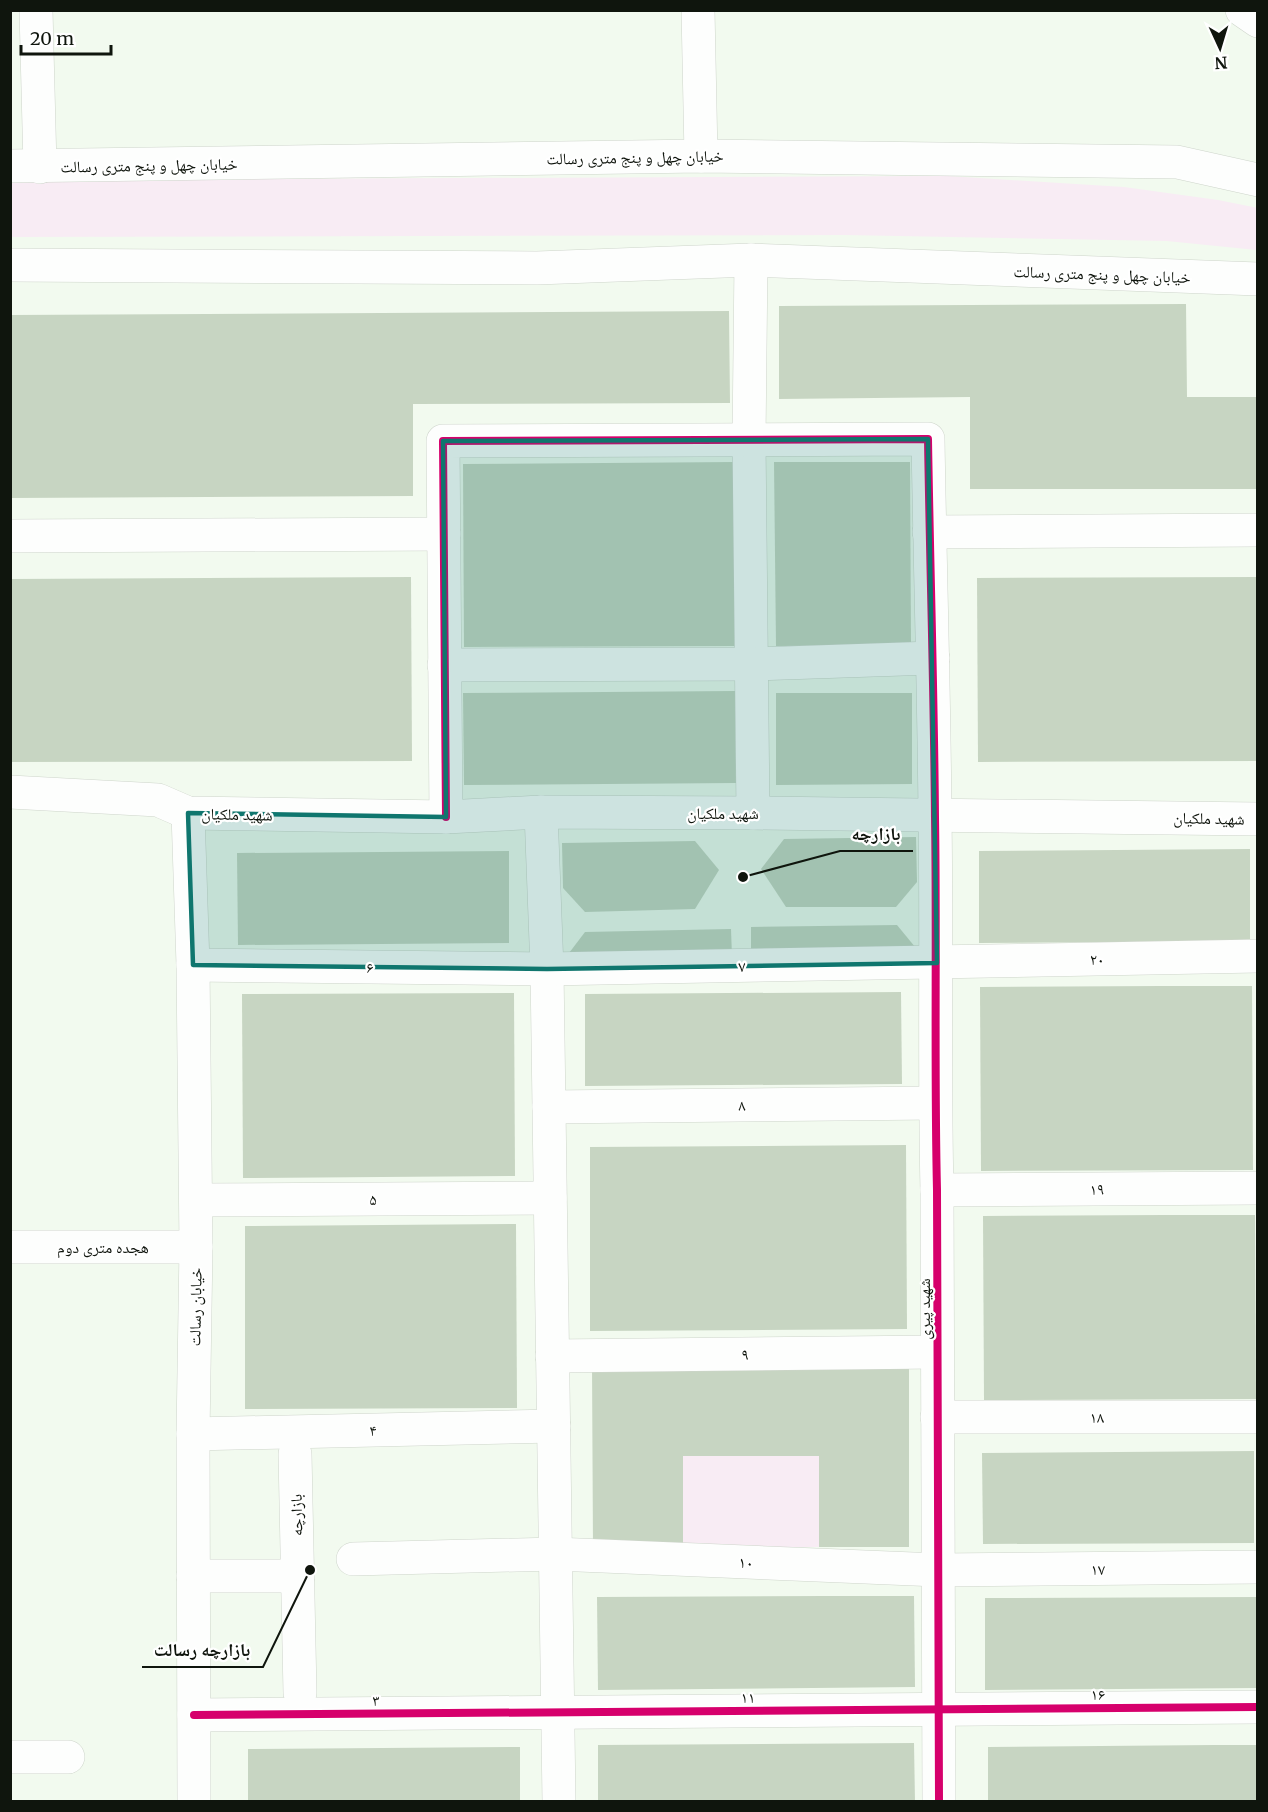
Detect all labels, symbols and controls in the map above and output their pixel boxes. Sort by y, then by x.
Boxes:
scale bar [21,18,111,56]
north arrow [1190,18,1250,78]
text: 20 m [30,27,74,50]
text: N [1214,53,1228,73]
street label: خیابان چهل و پنج متری رسالت [546,145,724,170]
street label: خیابان چهل و پنج متری رسالت [60,153,238,178]
street label: خیابان چهل و پنج متری رسالت [1013,261,1191,288]
street label: شهید ملکیان [201,803,273,826]
street label: شهید ملکیان [687,803,759,824]
street label: شهید ملکیان [1173,807,1245,830]
callout: بازارچه [840,815,913,851]
text: بازارچه [852,822,900,845]
street label: ۲۰ [1090,949,1104,969]
street label: ۷ [738,956,746,976]
street label: ۶ [366,957,374,977]
street label: ۸ [738,1095,746,1115]
street label: ۱۹ [1090,1179,1104,1199]
street label: ۵ [369,1189,377,1209]
street label: هجده متری دوم [57,1237,149,1258]
street label: خیابان رسالت [184,1267,207,1347]
street label: شهید پیری [914,1278,935,1340]
street label: ۹ [741,1344,749,1364]
street label: ۱۸ [1090,1407,1104,1427]
street label: ۴ [369,1420,377,1440]
street label: بازارچه [286,1494,306,1536]
street label: ۱۰ [738,1552,754,1572]
street label: ۱۷ [1091,1559,1105,1579]
callout: بازارچه رسالت [142,1631,263,1667]
text: بازارچه رسالت [154,1638,250,1661]
street label: ۱۶ [1091,1684,1105,1704]
street label: ۱۱ [741,1687,755,1707]
street label: ۳ [372,1690,380,1710]

